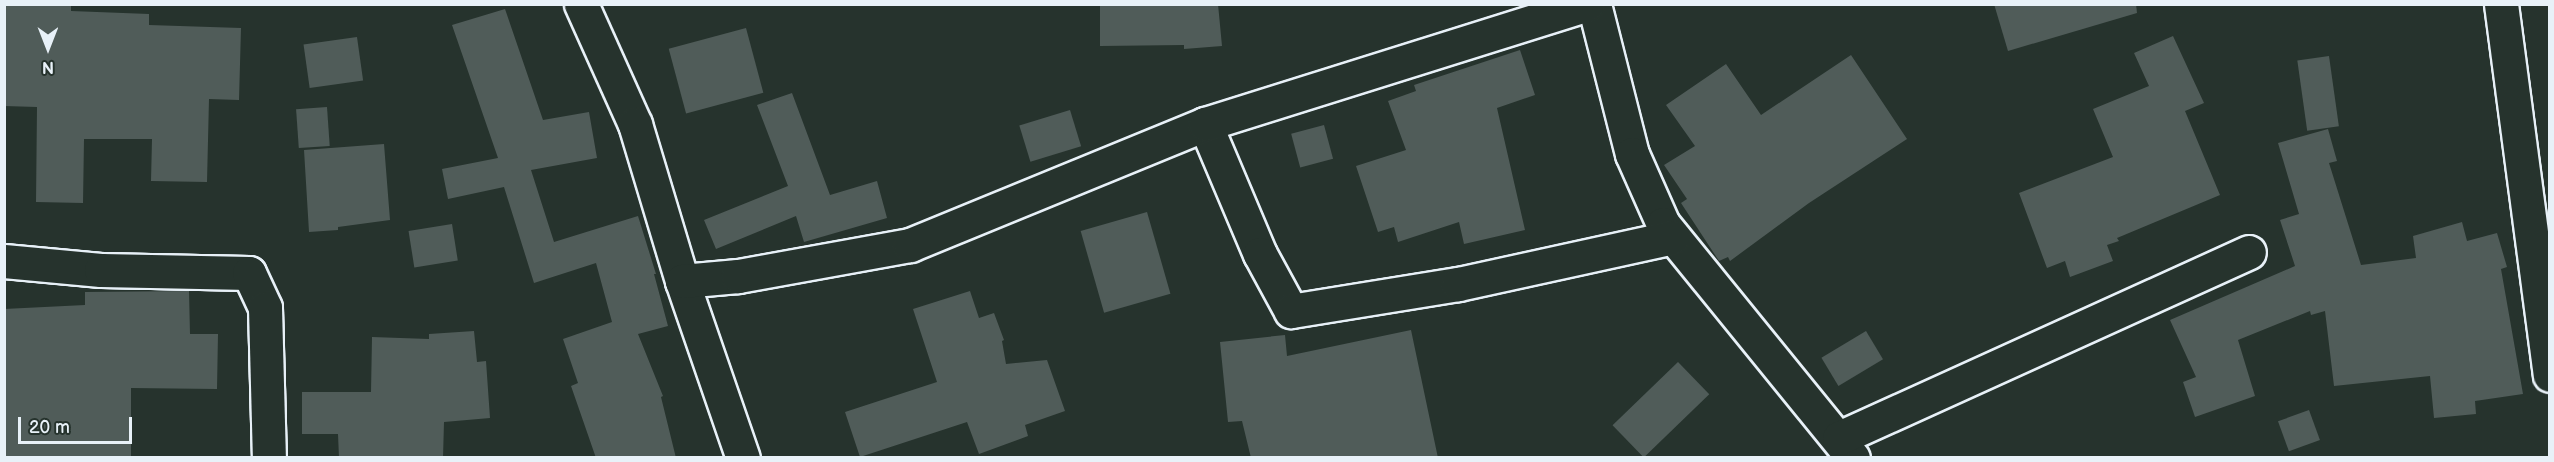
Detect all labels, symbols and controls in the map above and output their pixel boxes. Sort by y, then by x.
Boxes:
north arrow [18,18,78,78]
text: N [42,57,54,76]
scale bar [21,405,135,443]
text: 20 m [29,417,70,438]

